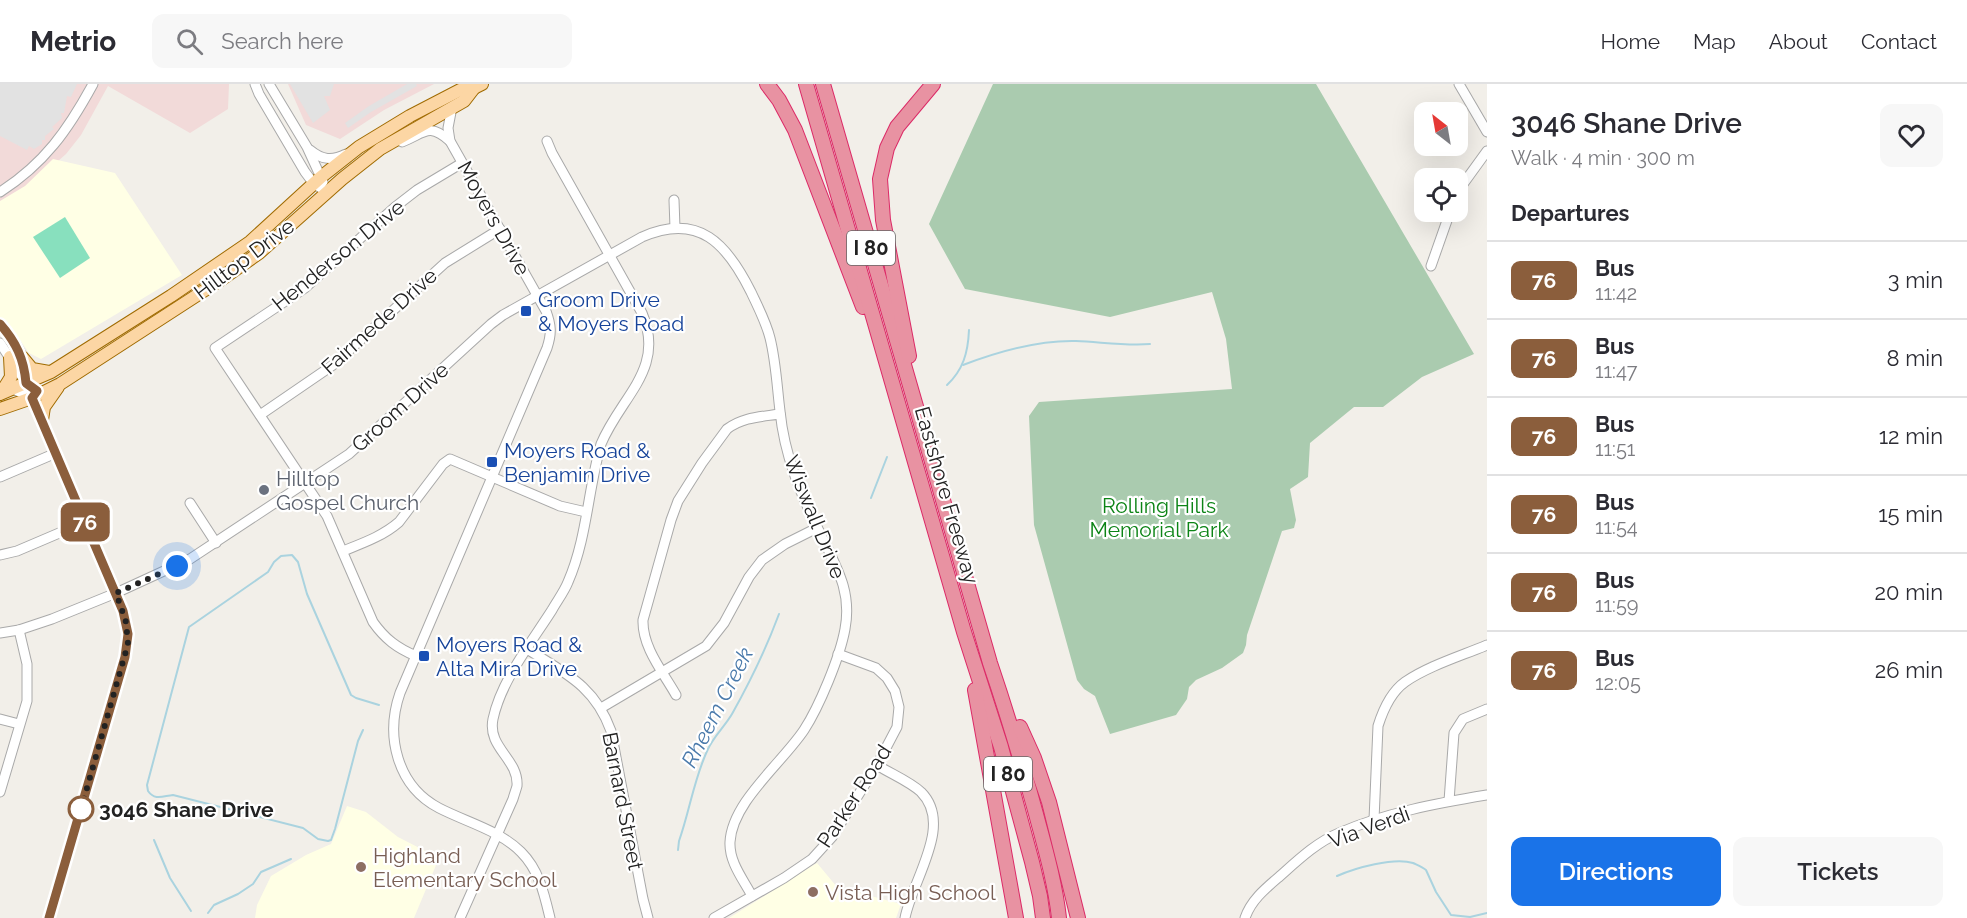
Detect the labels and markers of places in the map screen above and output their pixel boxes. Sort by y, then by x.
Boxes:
place label: Groom Drive & Moyers Road [538,287,684,336]
marker: Groom Drive & Moyers Road [519,304,533,318]
place label: Moyers Road & Benjamin Drive [504,438,650,487]
marker: Moyers Road & Benjamin Drive [485,455,499,469]
place label: Hilltop Gospel Church [276,466,419,515]
marker: Hilltop Gospel Church [257,483,271,497]
place label: Moyers Road & Alta Mira Drive [436,632,582,681]
marker: Moyers Road & Alta Mira Drive [417,649,431,663]
marker: 3046 Shane Drive [68,796,94,822]
place label: 3046 Shane Drive [99,797,274,822]
place label: Highland Elementary School [373,843,557,892]
marker: Highland Elementary School [354,860,368,874]
place label: Vista High School [825,880,996,905]
marker: Vista High School [806,885,820,899]

